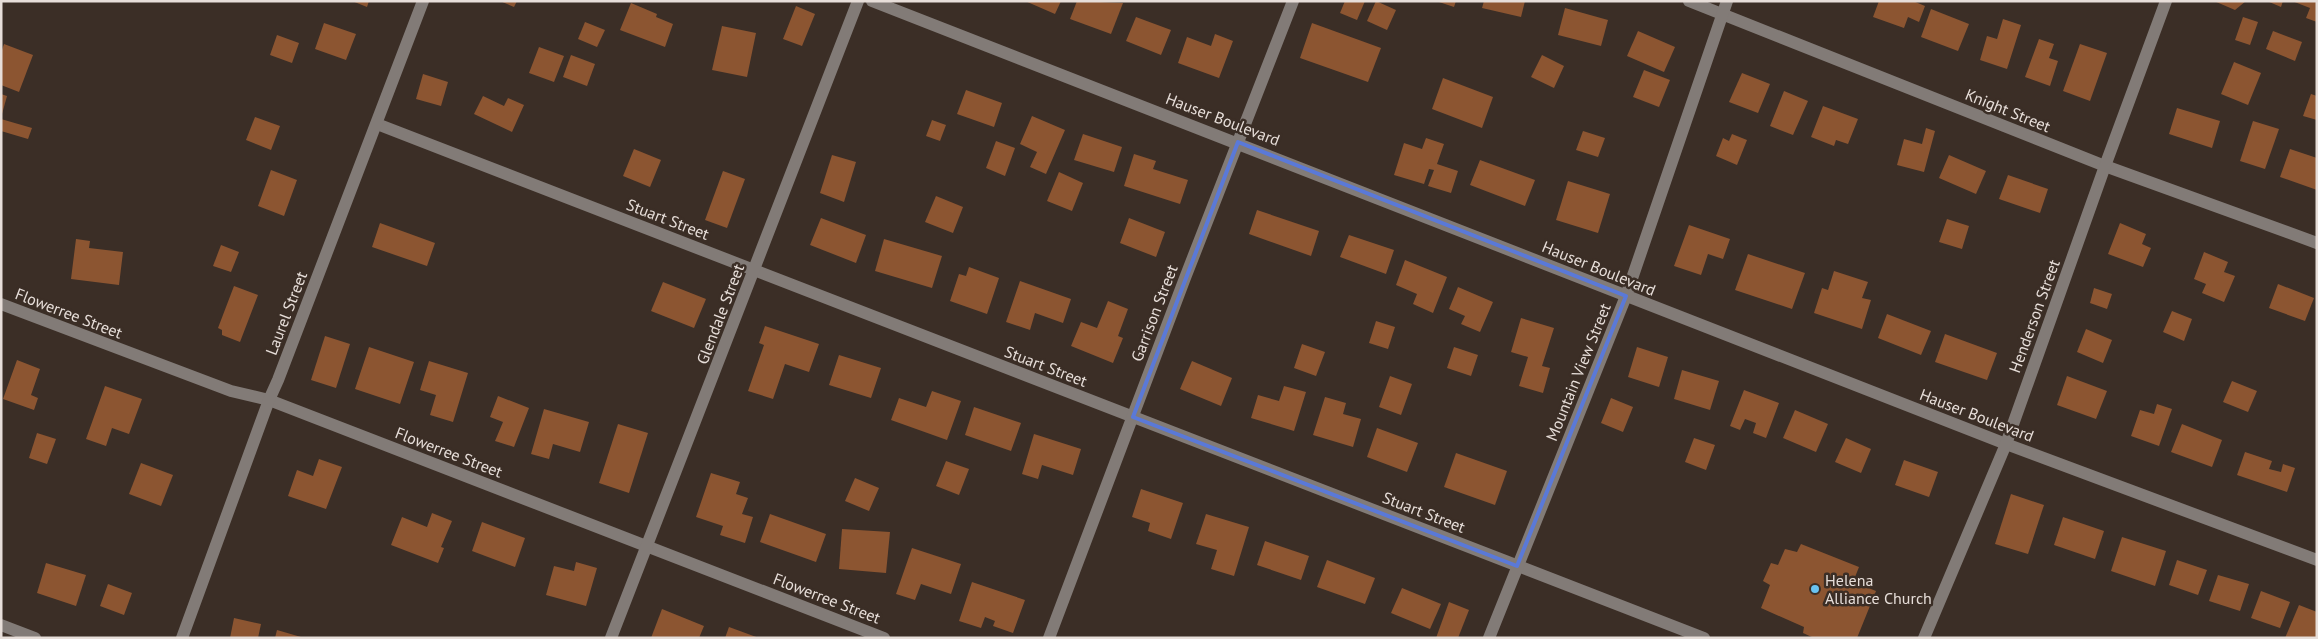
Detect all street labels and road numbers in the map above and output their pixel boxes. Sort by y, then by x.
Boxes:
street label: Knight Street [1962,84,2054,136]
street label: Hauser Boulevard [1163,88,1283,150]
street label: Stuart Street [624,194,713,244]
street label: Hauser Boulevard [1539,236,1659,300]
street label: Henderson Street [2004,256,2064,375]
street label: Glendale Street [692,260,749,367]
street label: Garrison Street [1126,261,1182,364]
street label: Laurel Street [261,268,311,358]
street label: Flowerree Street [13,283,126,343]
street label: Mountain View Street [1541,300,1615,444]
street label: Stuart Street [1002,341,1091,391]
street label: Hauser Boulevard [1917,384,2037,446]
street label: Flowerree Street [393,422,506,482]
street label: Stuart Street [1380,487,1469,537]
street label: Flowerree Street [771,568,884,628]

